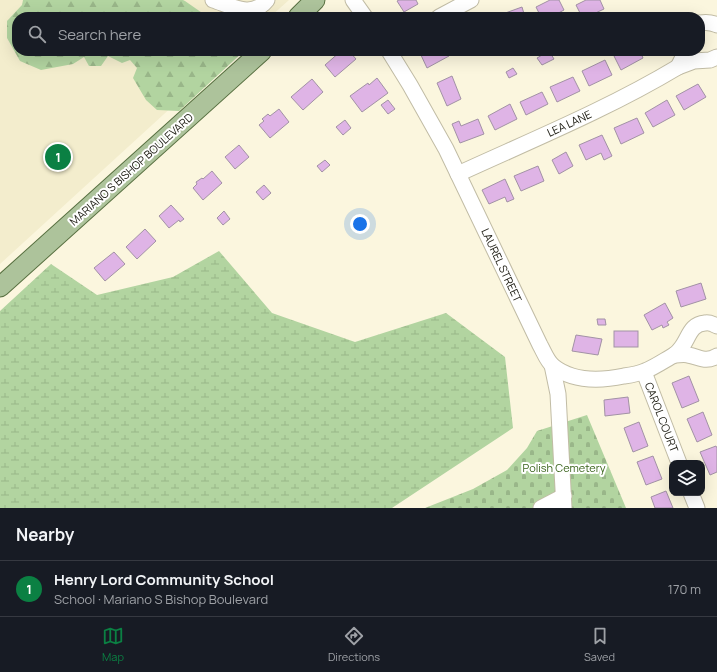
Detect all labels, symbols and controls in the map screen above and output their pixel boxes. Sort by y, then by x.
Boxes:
search box [12,12,705,56]
icon: search [26,23,48,45]
text: Search here [58,24,141,45]
street label: LEA LANE [544,106,594,140]
street label: MARIANO S BISHOP BOULEVARD [66,109,196,229]
pin: 1 [45,142,71,172]
your location [350,214,370,234]
street label: LAUREL STREET [478,226,526,305]
street label: CAROL COURT [642,380,682,455]
park label: Polish Cemetery [523,460,606,475]
map controls [669,460,705,496]
button: layers [669,460,705,496]
text: Nearby [16,523,74,546]
text: Henry Lord Community School [54,569,274,590]
text: 1 [26,580,32,598]
text: 170 m [668,580,701,598]
text: School · Mariano S Bishop Boulevard [54,590,268,608]
tab: Map [102,625,124,664]
tab: Directions [328,625,380,664]
tab: Saved [584,625,615,664]

